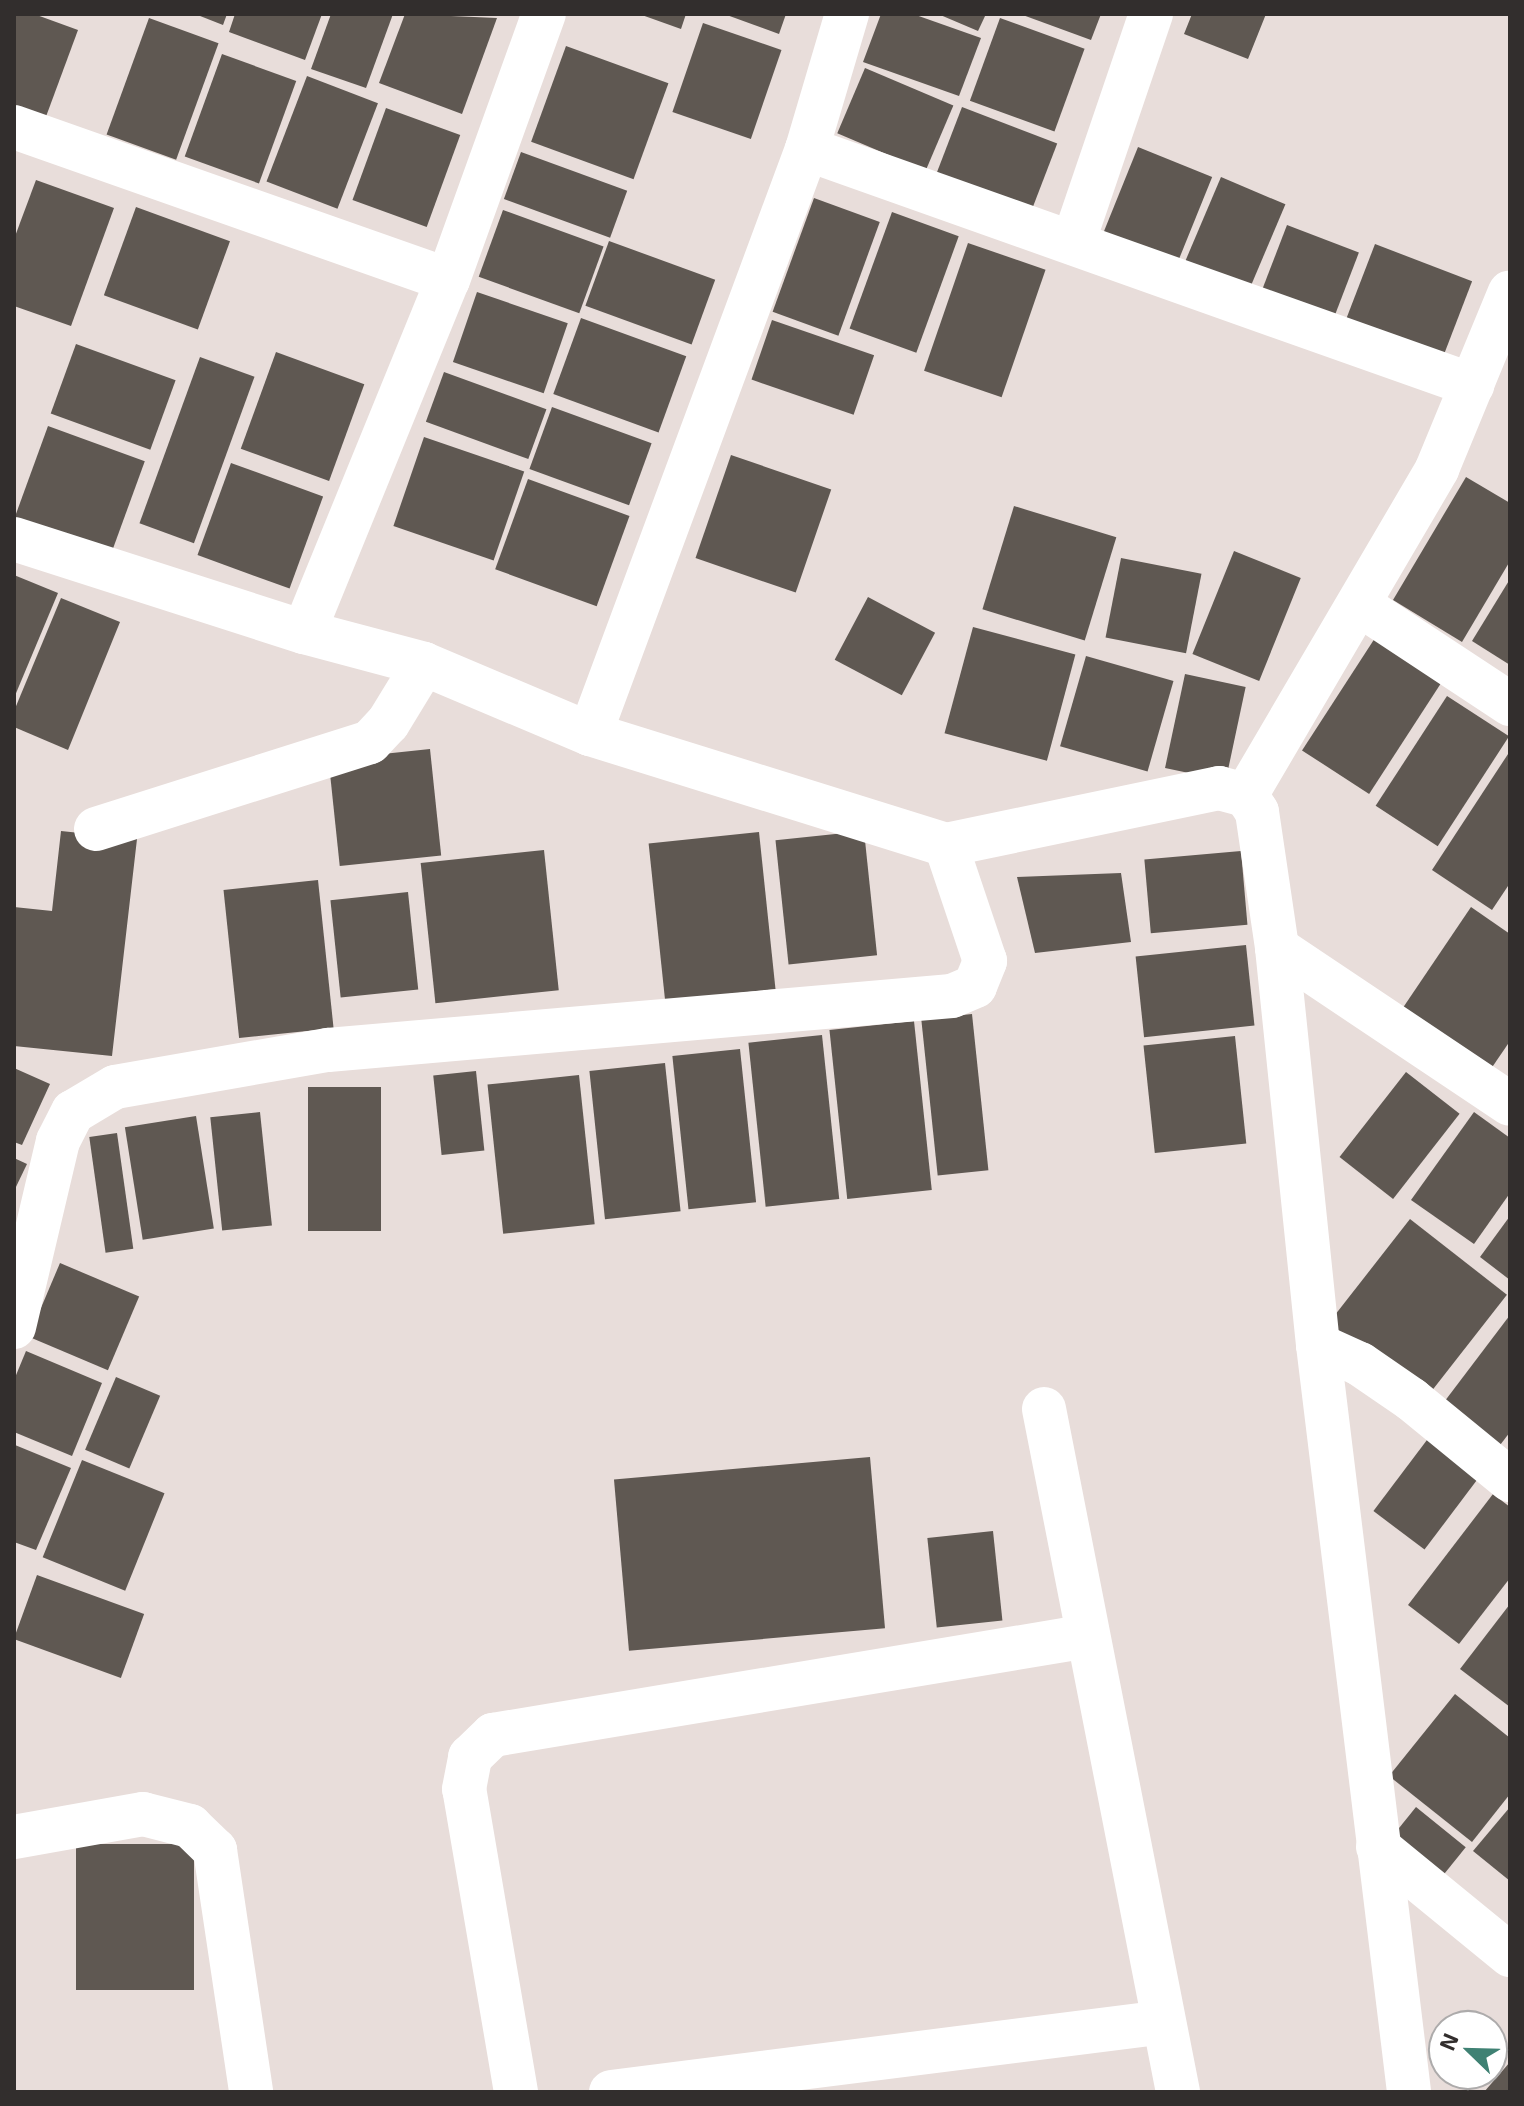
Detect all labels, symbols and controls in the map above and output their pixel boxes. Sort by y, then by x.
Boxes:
north arrow [1428,2010,1508,2090]
text: N [1433,2029,1463,2054]

